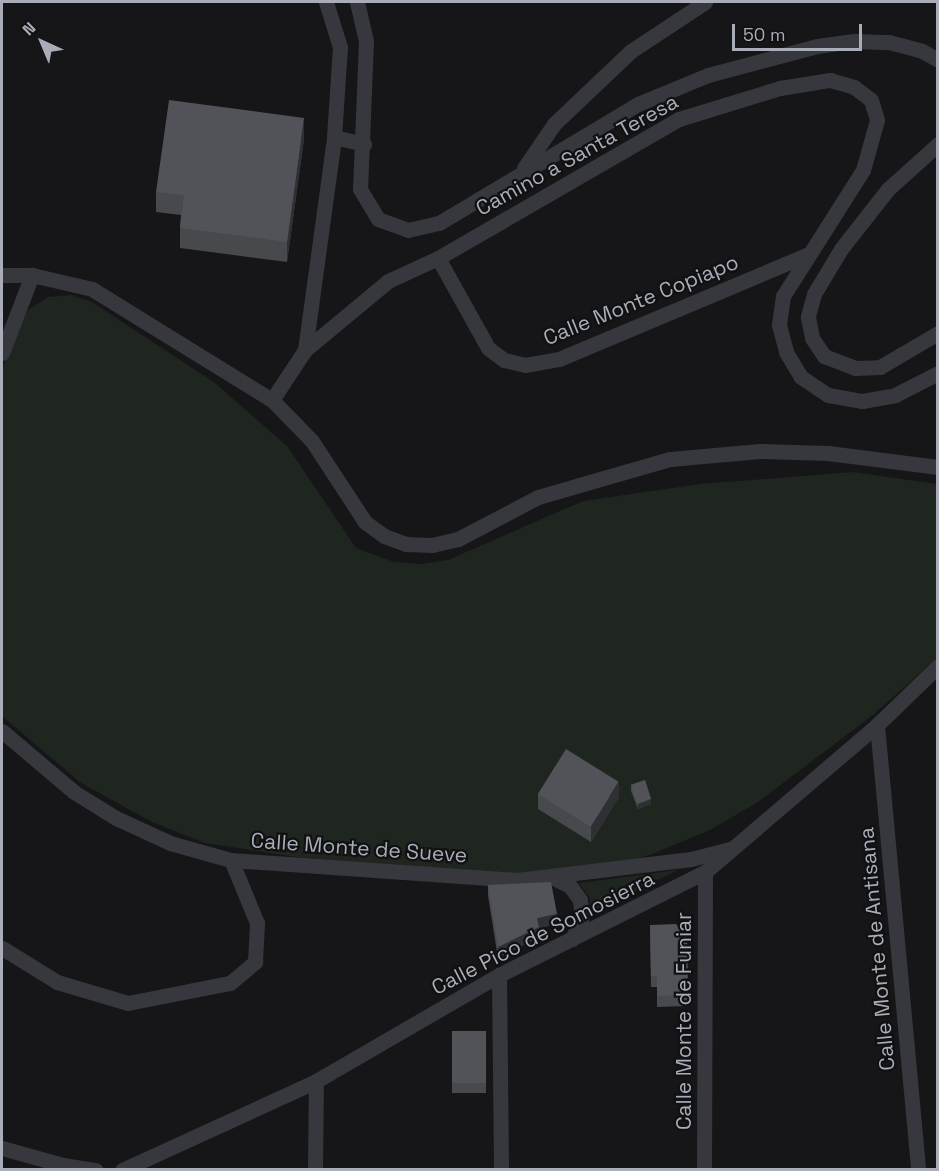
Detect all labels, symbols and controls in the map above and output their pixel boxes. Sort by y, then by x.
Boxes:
north arrow [12,12,72,72]
scale bar [735,12,866,50]
text: N [18,17,40,40]
text: 50 m [743,23,785,46]
street label: Camino a Santa Teresa [471,89,683,221]
street label: Calle Monte Copiapo [540,249,742,351]
street label: Calle Monte de Antisana [854,826,900,1072]
street label: Calle Monte de Sueve [250,828,468,868]
street label: Calle Pico de Somosierra [427,866,659,1000]
street label: Calle Monte de Funiar [671,912,697,1130]

